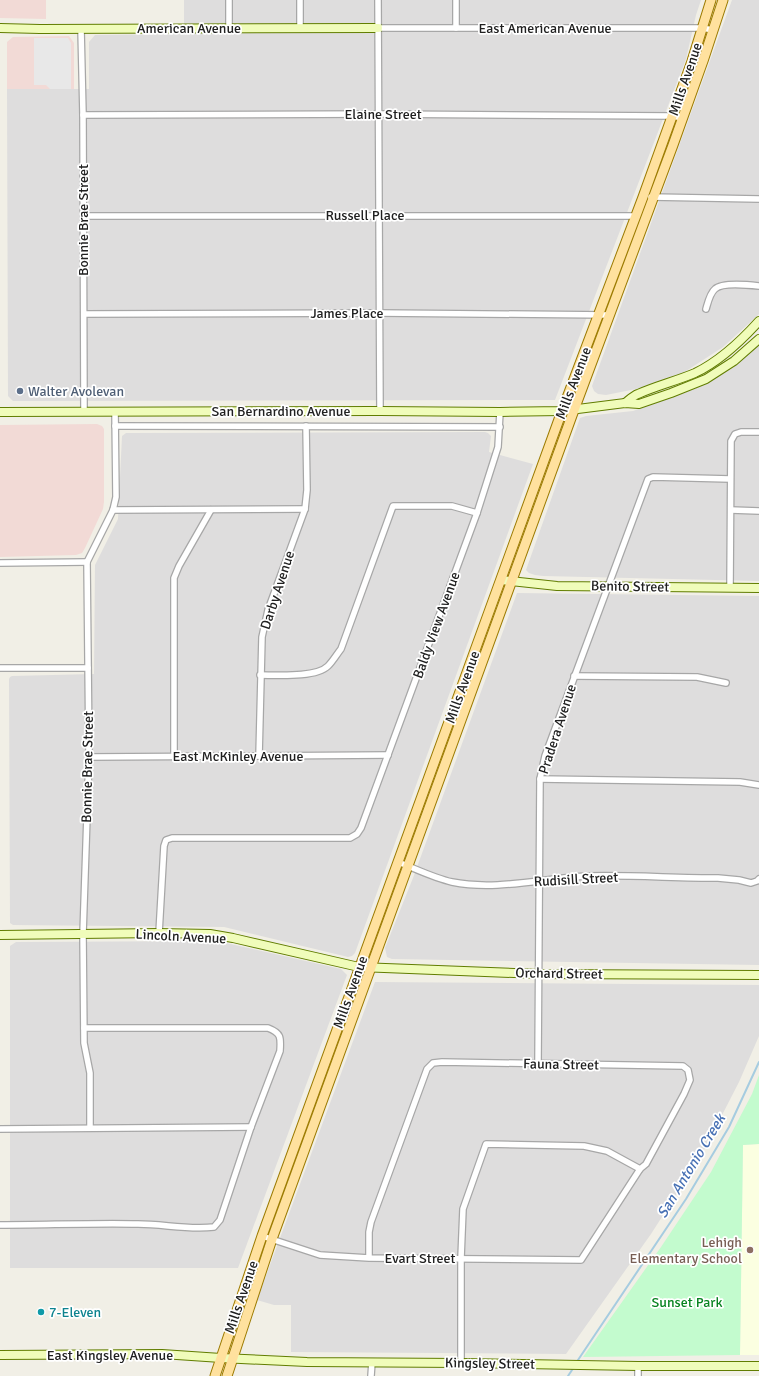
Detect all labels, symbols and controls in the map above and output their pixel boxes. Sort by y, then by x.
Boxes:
street label: American Avenue [137,20,241,37]
street label: East American Avenue [478,20,612,37]
street label: Mills Avenue [665,40,706,118]
street label: Elaine Street [344,106,422,123]
street label: Bonnie Brae Street [75,164,92,276]
street label: Russell Place [326,207,404,224]
street label: James Place [310,305,384,322]
street label: Mills Avenue [552,345,595,422]
place label: Walter Avolevan [28,383,124,400]
marker: Walter Avolevan [15,386,25,396]
street label: San Bernardino Avenue [212,403,350,420]
street label: Darby Avenue [257,549,298,632]
street label: Baldy View Avenue [409,569,464,681]
street label: Benito Street [591,577,669,596]
street label: Mills Avenue [441,648,483,726]
street label: Pradera Avenue [535,682,580,776]
street label: Bonnie Brae Street [78,711,97,823]
street label: East McKinley Avenue [173,748,303,765]
street label: Rudisill Street [533,869,619,890]
street label: Lincoln Avenue [135,926,227,947]
street label: Mills Avenue [329,953,371,1031]
street label: Orchard Street [515,964,603,983]
street label: Fauna Street [523,1055,599,1074]
water label: San Antonio Creek [653,1110,730,1221]
place label: Lehigh Elementary School [629,1234,742,1267]
marker: Lehigh Elementary School [745,1245,755,1255]
street label: Evart Street [384,1250,456,1267]
street label: Mills Avenue [221,1258,262,1336]
park label: Sunset Park [651,1294,723,1311]
place label: 7-Eleven [49,1304,101,1321]
marker: 7-Eleven [36,1307,46,1317]
street label: East Kingsley Avenue [47,1347,173,1364]
street label: Kingsley Street [445,1354,535,1373]

